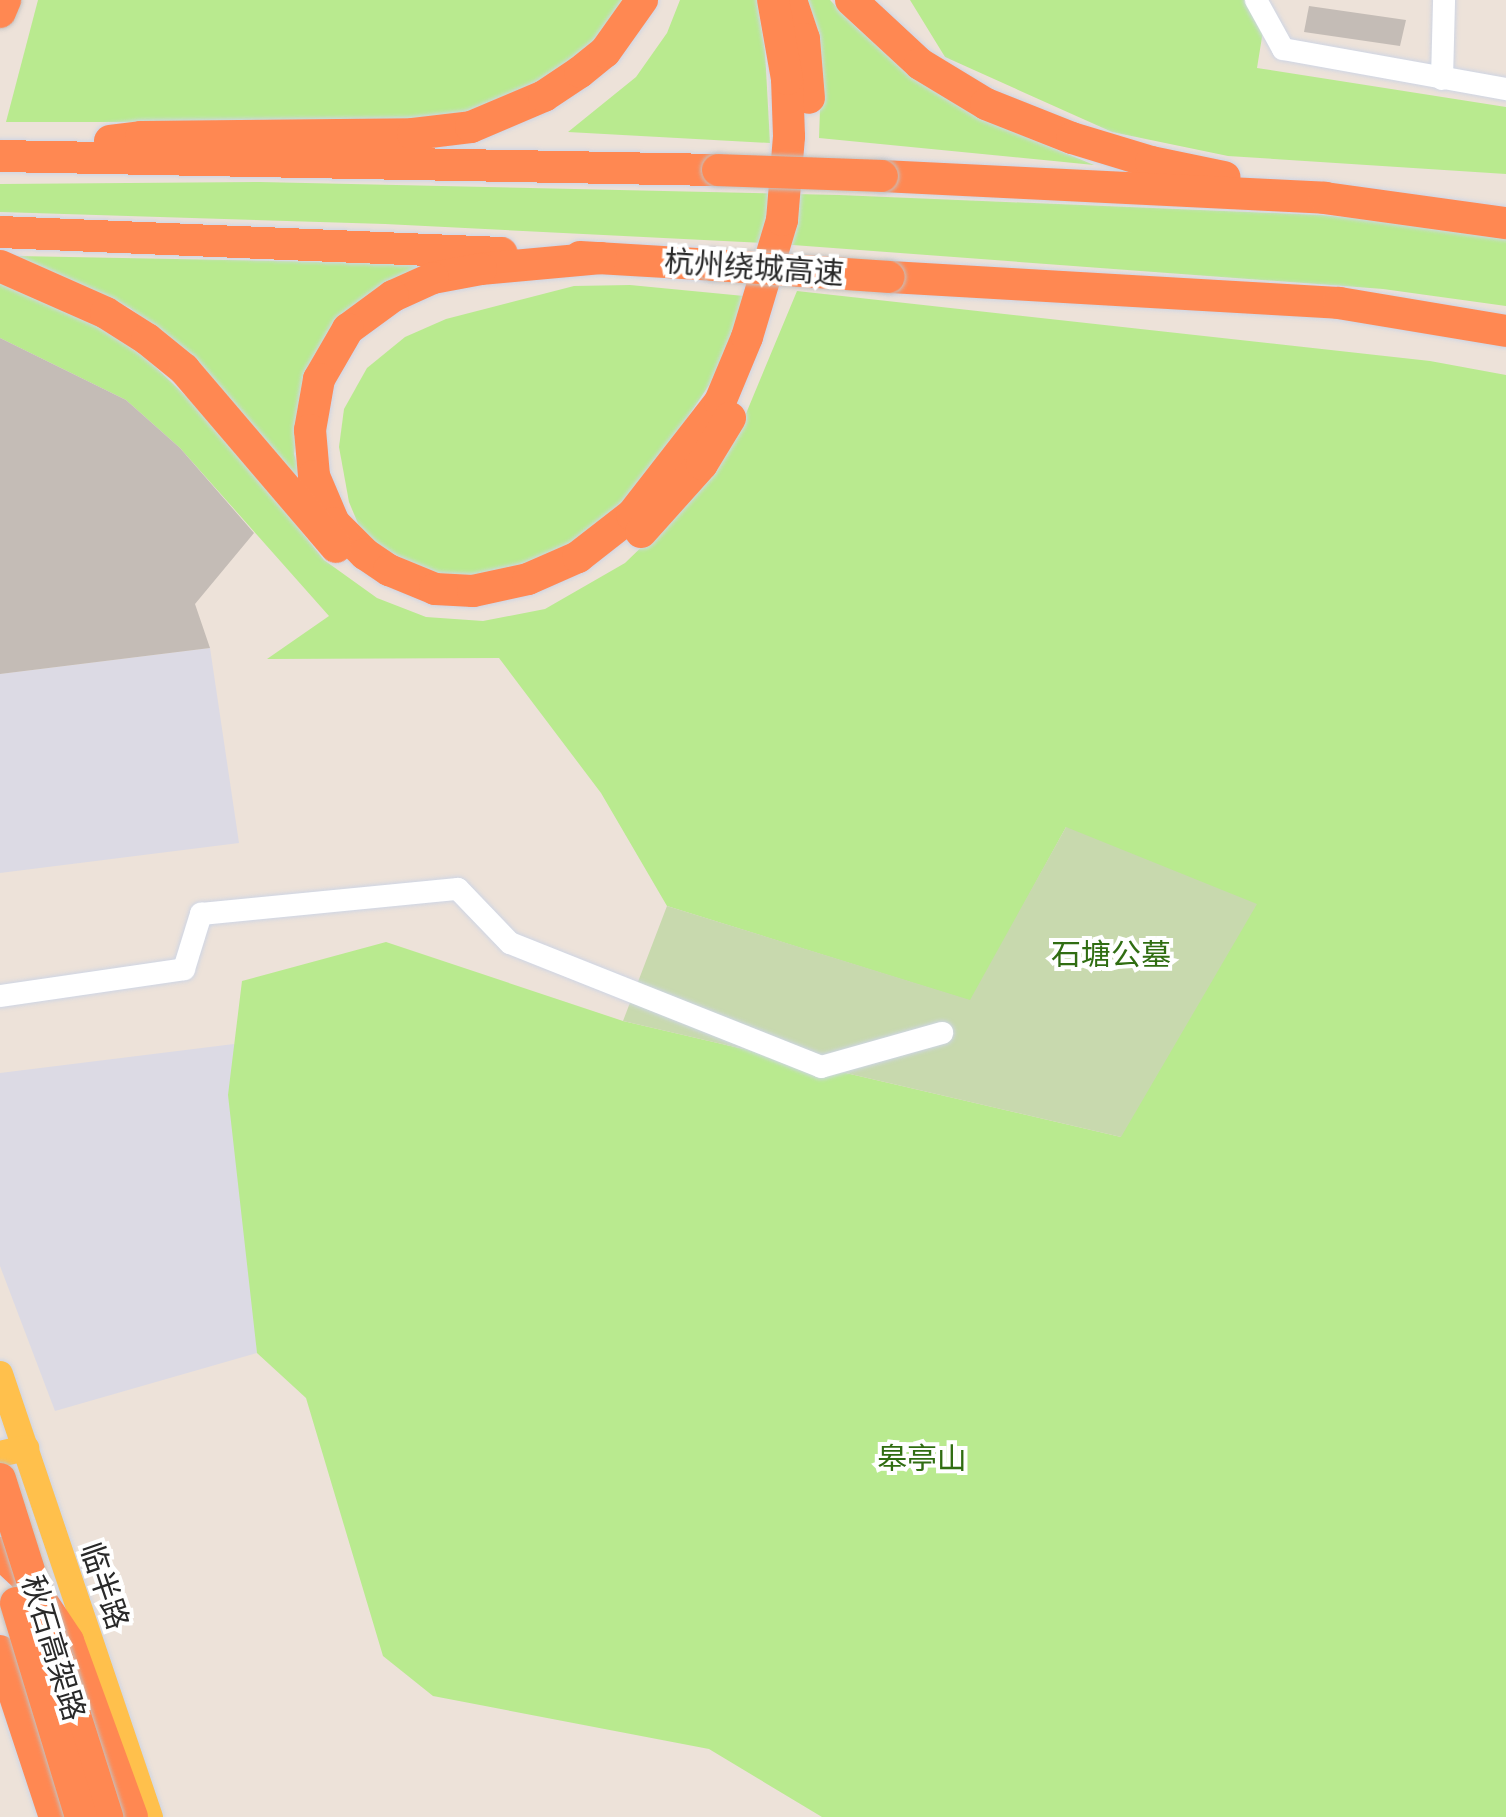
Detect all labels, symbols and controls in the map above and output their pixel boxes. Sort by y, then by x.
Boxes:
street label: 杭州绕城高速 [663,244,845,292]
park label: 石塘公墓 [1051,937,1171,973]
park label: 皋亭山 [877,1441,967,1477]
street label: 临半路 [72,1538,136,1634]
street label: 秋石高架路 [14,1571,92,1725]

